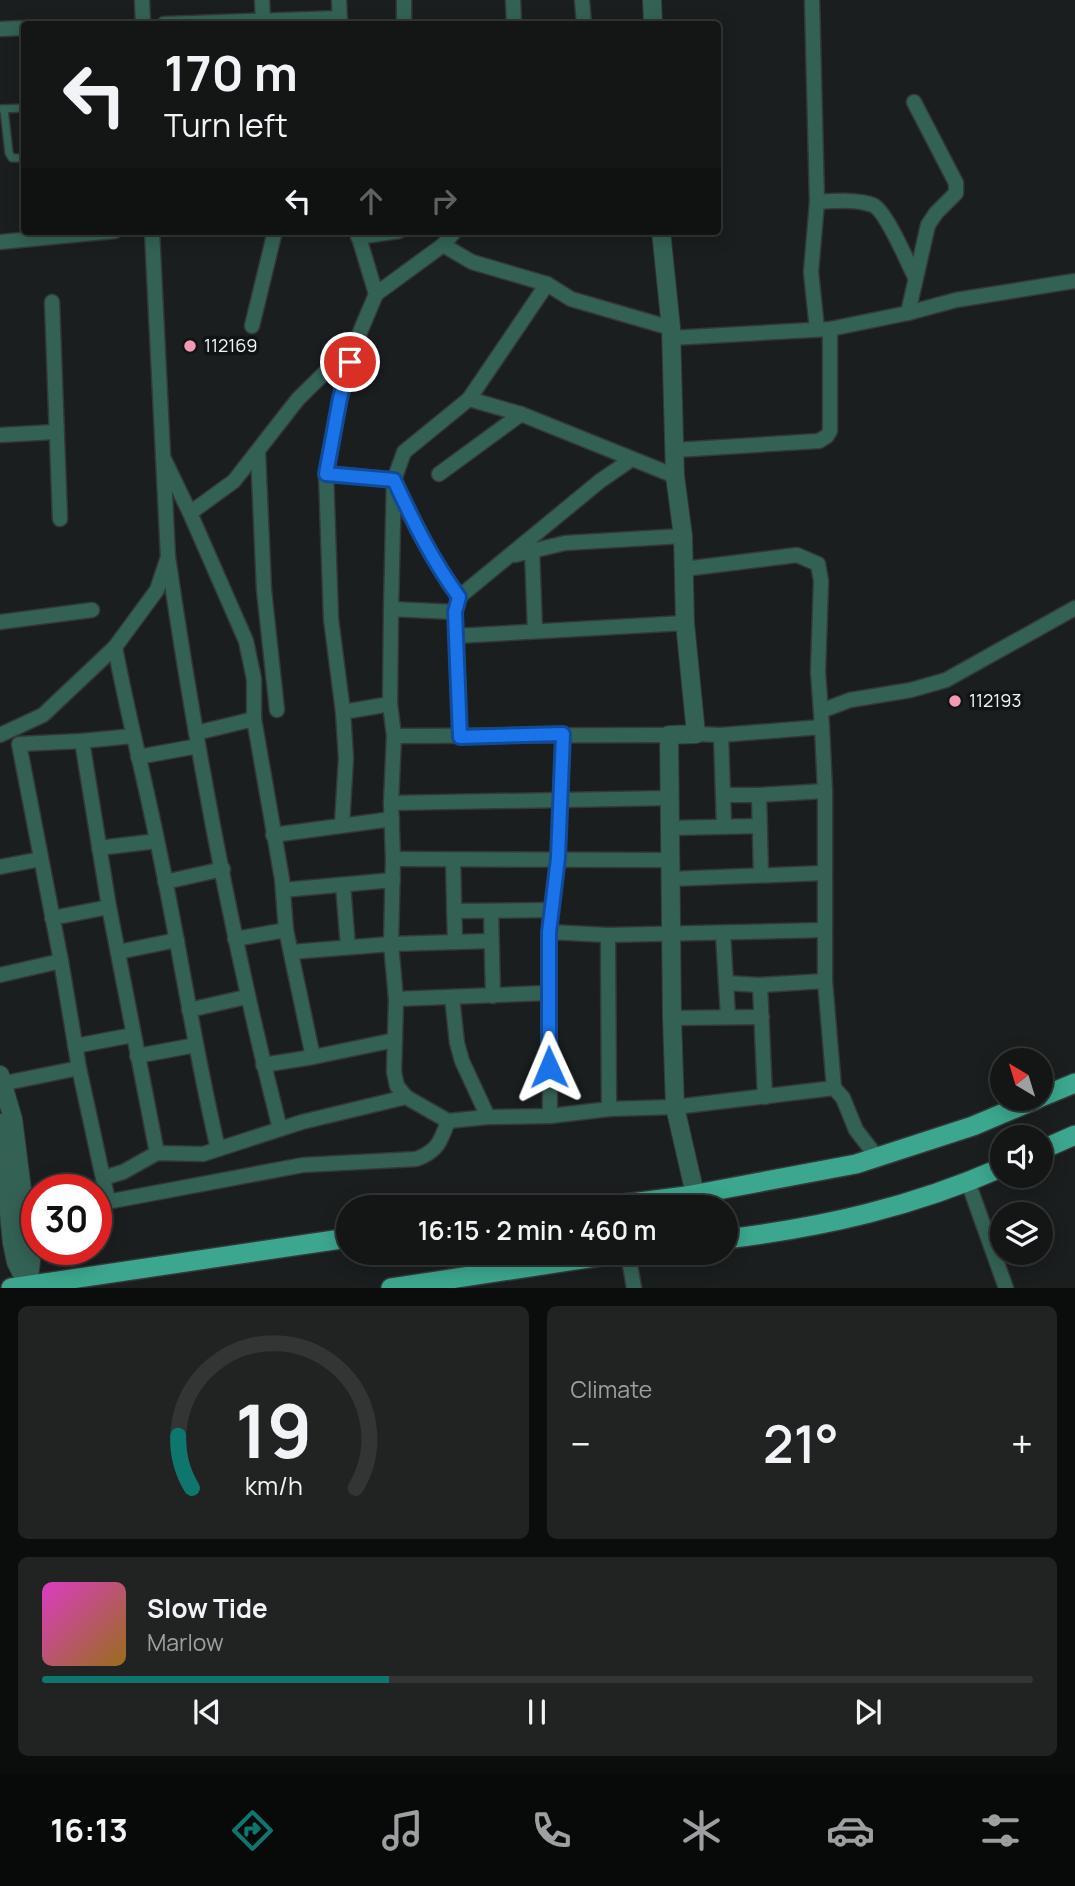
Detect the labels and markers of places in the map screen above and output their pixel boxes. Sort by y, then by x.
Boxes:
pin [320,332,380,392]
place label: 112169 [204,333,257,357]
marker: 112169 [182,338,198,354]
place label: 112193 [969,688,1021,712]
marker: 112193 [947,693,963,709]

